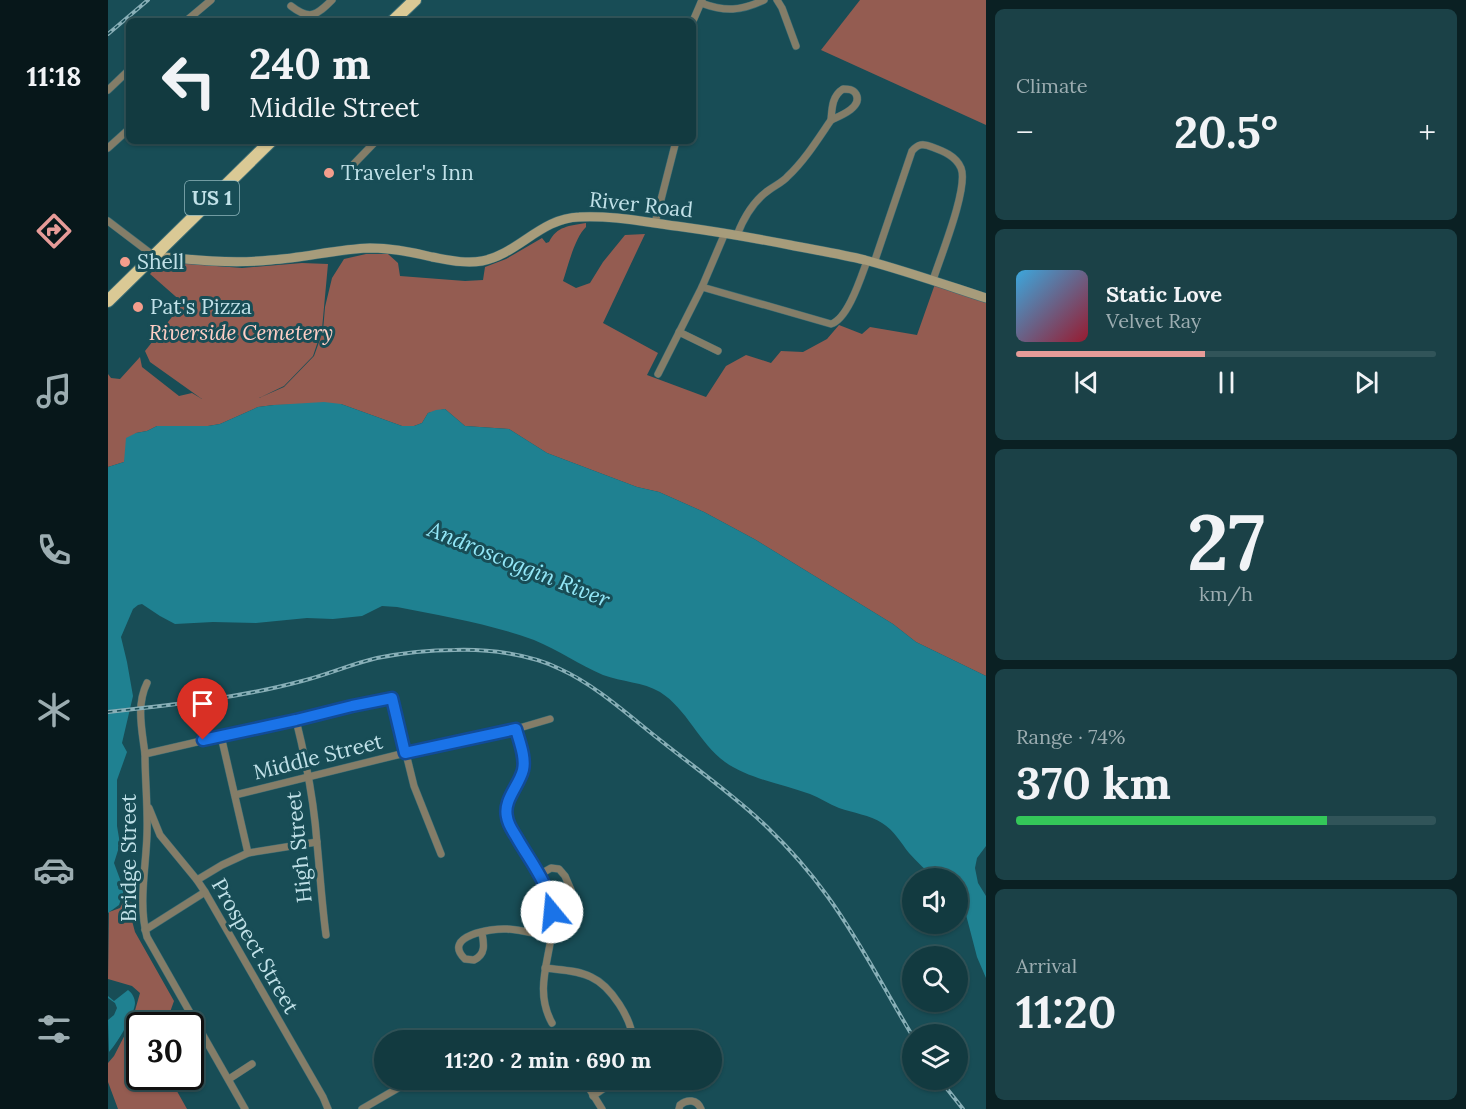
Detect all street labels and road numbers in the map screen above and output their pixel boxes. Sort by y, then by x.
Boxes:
road number: US 1 [185,181,239,215]
street label: River Road [588,186,694,223]
street label: Middle Street [250,727,386,786]
street label: High Street [279,789,318,904]
street label: Bridge Street [115,793,142,922]
street label: Prospect Street [206,873,305,1019]

